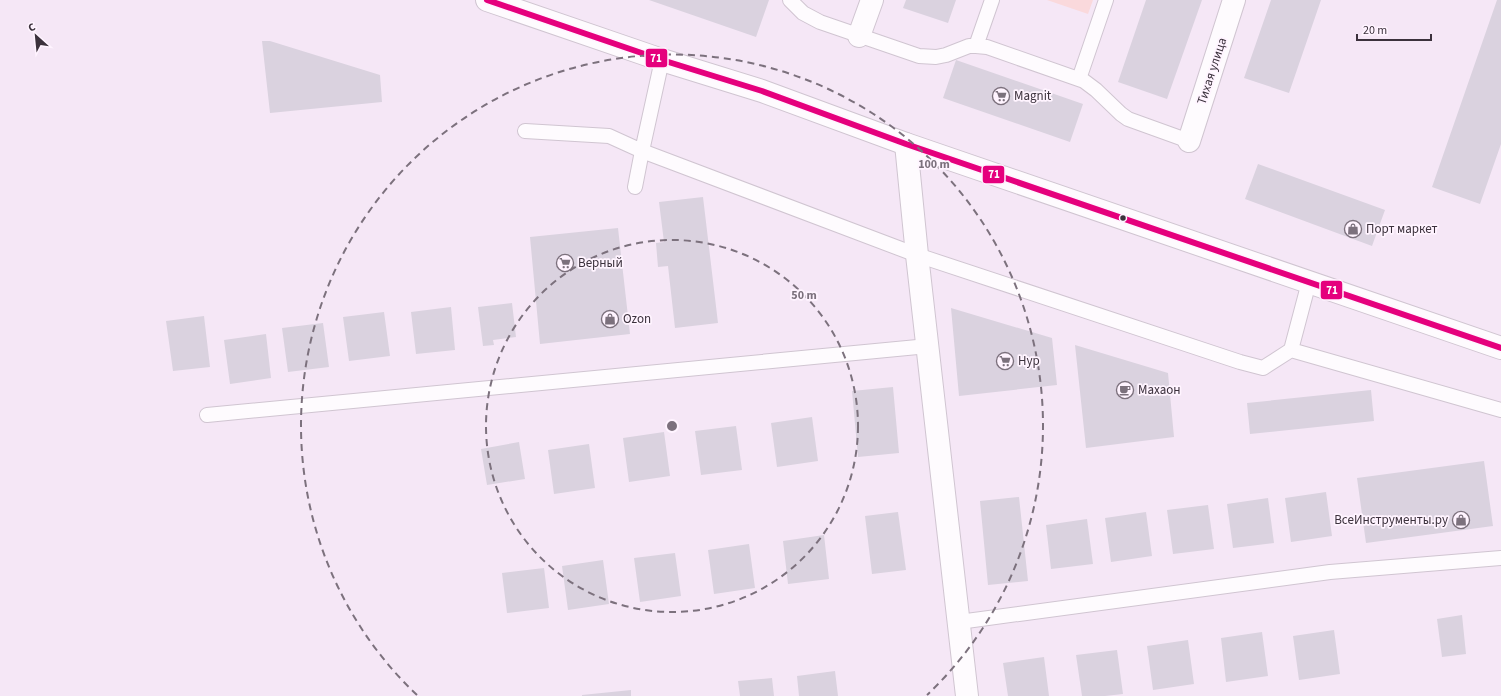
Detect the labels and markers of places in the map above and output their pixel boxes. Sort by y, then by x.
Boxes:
supermarket icon: Magnit [991,86,1011,106]
place label: Magnit [1014,87,1052,105]
unlabelled marker [1118,213,1128,223]
shop icon: Порт маркет [1343,219,1363,239]
place label: Порт маркет [1366,220,1438,238]
supermarket icon: Верный [555,253,575,273]
place label: Верный [578,254,623,272]
shop icon: Ozon [600,309,620,329]
place label: Ozon [623,310,651,328]
supermarket icon: Нур [995,351,1015,371]
place label: Нур [1018,352,1040,370]
cafe icon: Махаон [1115,380,1135,400]
place label: Махаон [1138,381,1181,399]
centre of rings [665,419,679,433]
shop icon: ВсеИнструменты.ру [1451,510,1471,530]
place label: ВсеИнструменты.ру [1334,511,1448,529]

